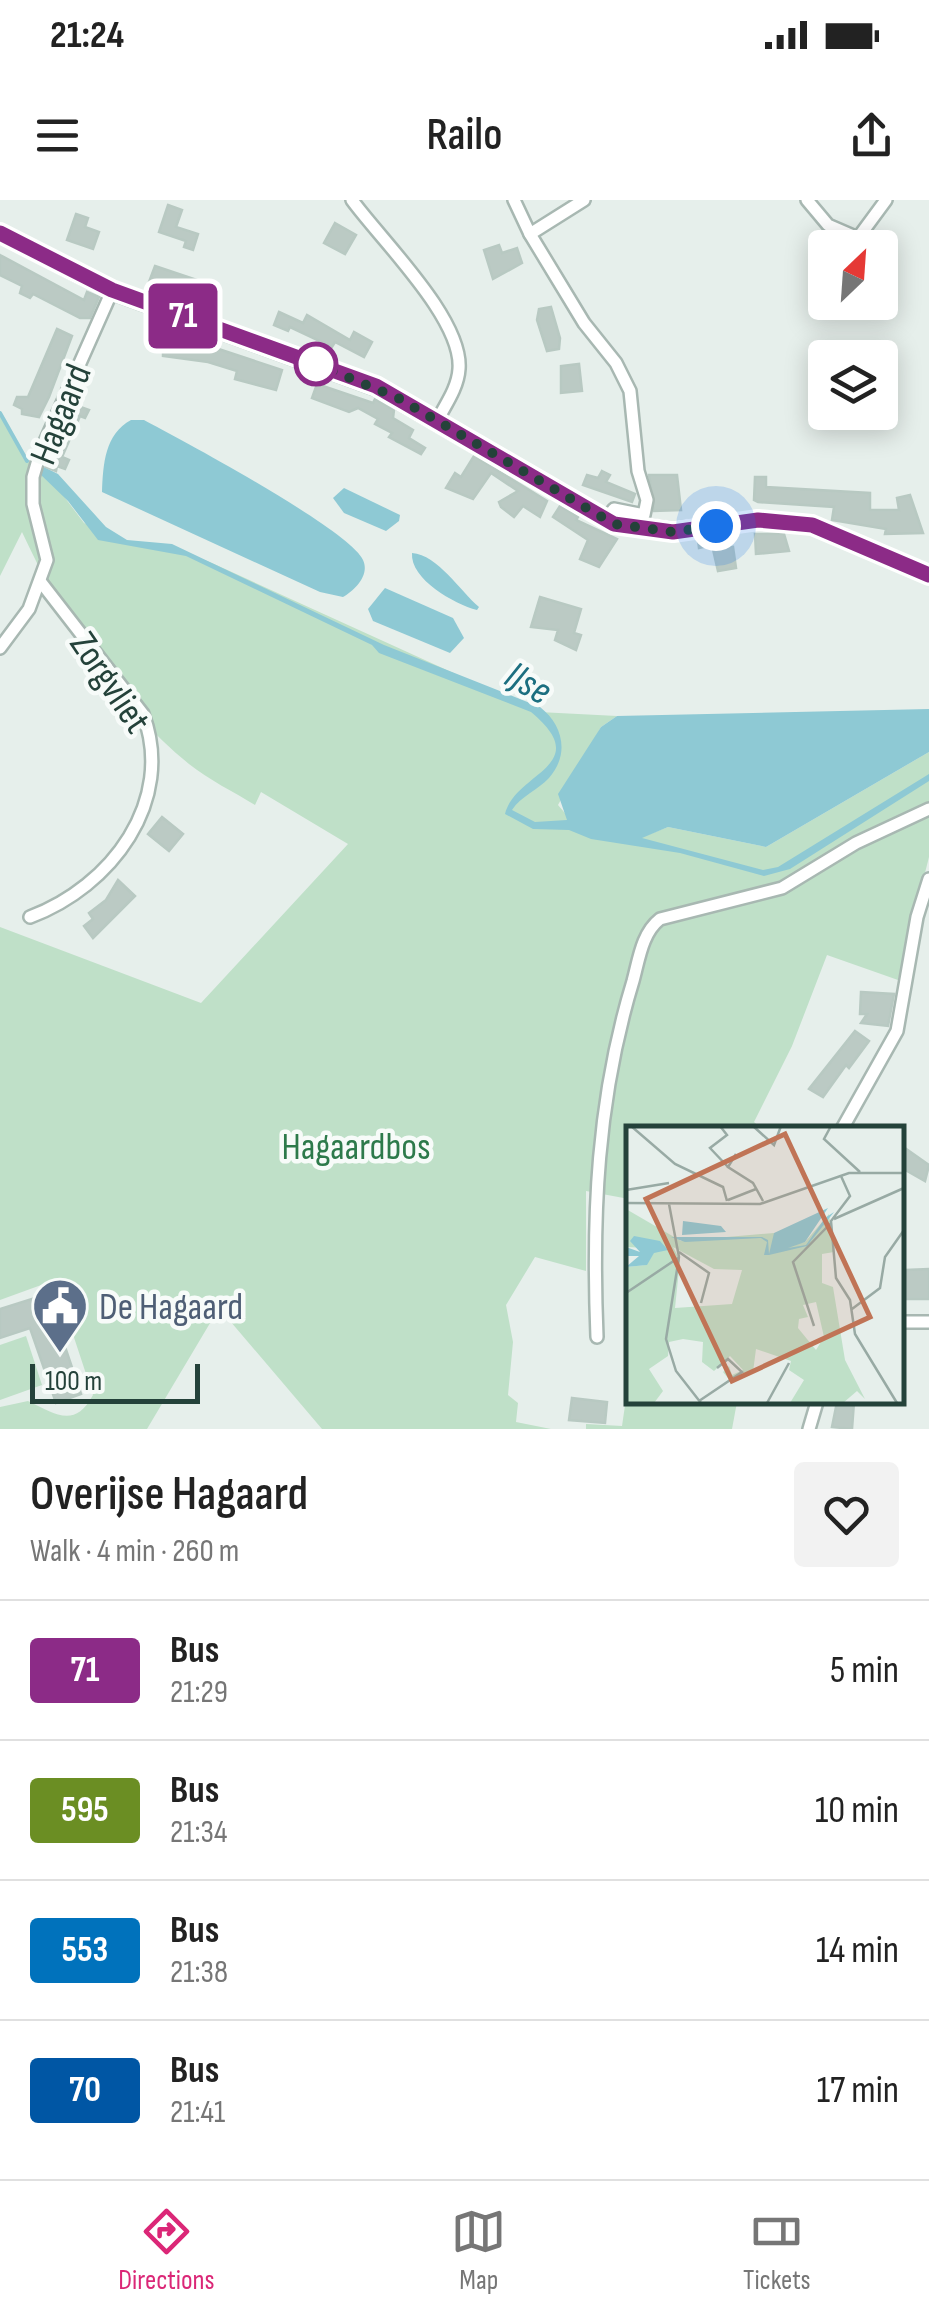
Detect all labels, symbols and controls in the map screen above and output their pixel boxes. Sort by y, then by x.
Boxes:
text: 21:24 [50,13,124,58]
icon: menu [30,108,85,163]
text: Railo [427,108,502,163]
icon: share [844,108,899,163]
north arrow [808,230,898,320]
map controls [808,230,898,430]
line badge: 71 [138,284,228,348]
text: 71 [168,295,198,338]
button: layers [808,340,898,430]
unlabelled marker [295,343,337,385]
street label: Hagaard [21,358,102,471]
your location [691,501,741,551]
street label: Zorgvliet [60,624,160,742]
water label: IJse [496,652,560,716]
park label: Hagaardbos [281,1125,431,1170]
inset map [626,1126,904,1404]
public building icon: De Hagaard [30,1276,90,1355]
place label: De Hagaard [99,1285,243,1330]
scale bar [30,1359,200,1404]
text: 100 m [45,1365,102,1398]
button: heart [794,1462,899,1567]
text: Overijse Hagaard [30,1466,308,1523]
text: Walk · 4 min · 260 m [30,1532,239,1571]
text: Bus [170,1628,219,1673]
text: 5 min [830,1648,899,1693]
text: 71 [70,1649,100,1692]
text: 21:29 [170,1673,228,1712]
text: Bus [170,1768,219,1813]
text: 10 min [815,1788,899,1833]
text: 595 [61,1789,109,1832]
text: 21:34 [170,1813,227,1852]
text: Bus [170,1908,219,1953]
text: 14 min [816,1928,899,1973]
text: 553 [62,1929,108,1972]
text: 21:38 [170,1953,228,1992]
text: Bus [170,2048,219,2093]
text: 17 min [817,2068,899,2113]
text: 70 [69,2069,101,2112]
text: 21:41 [170,2093,225,2132]
tab: Directions [118,2204,215,2297]
tab: Map [451,2204,506,2297]
tab: Tickets [743,2204,811,2297]

